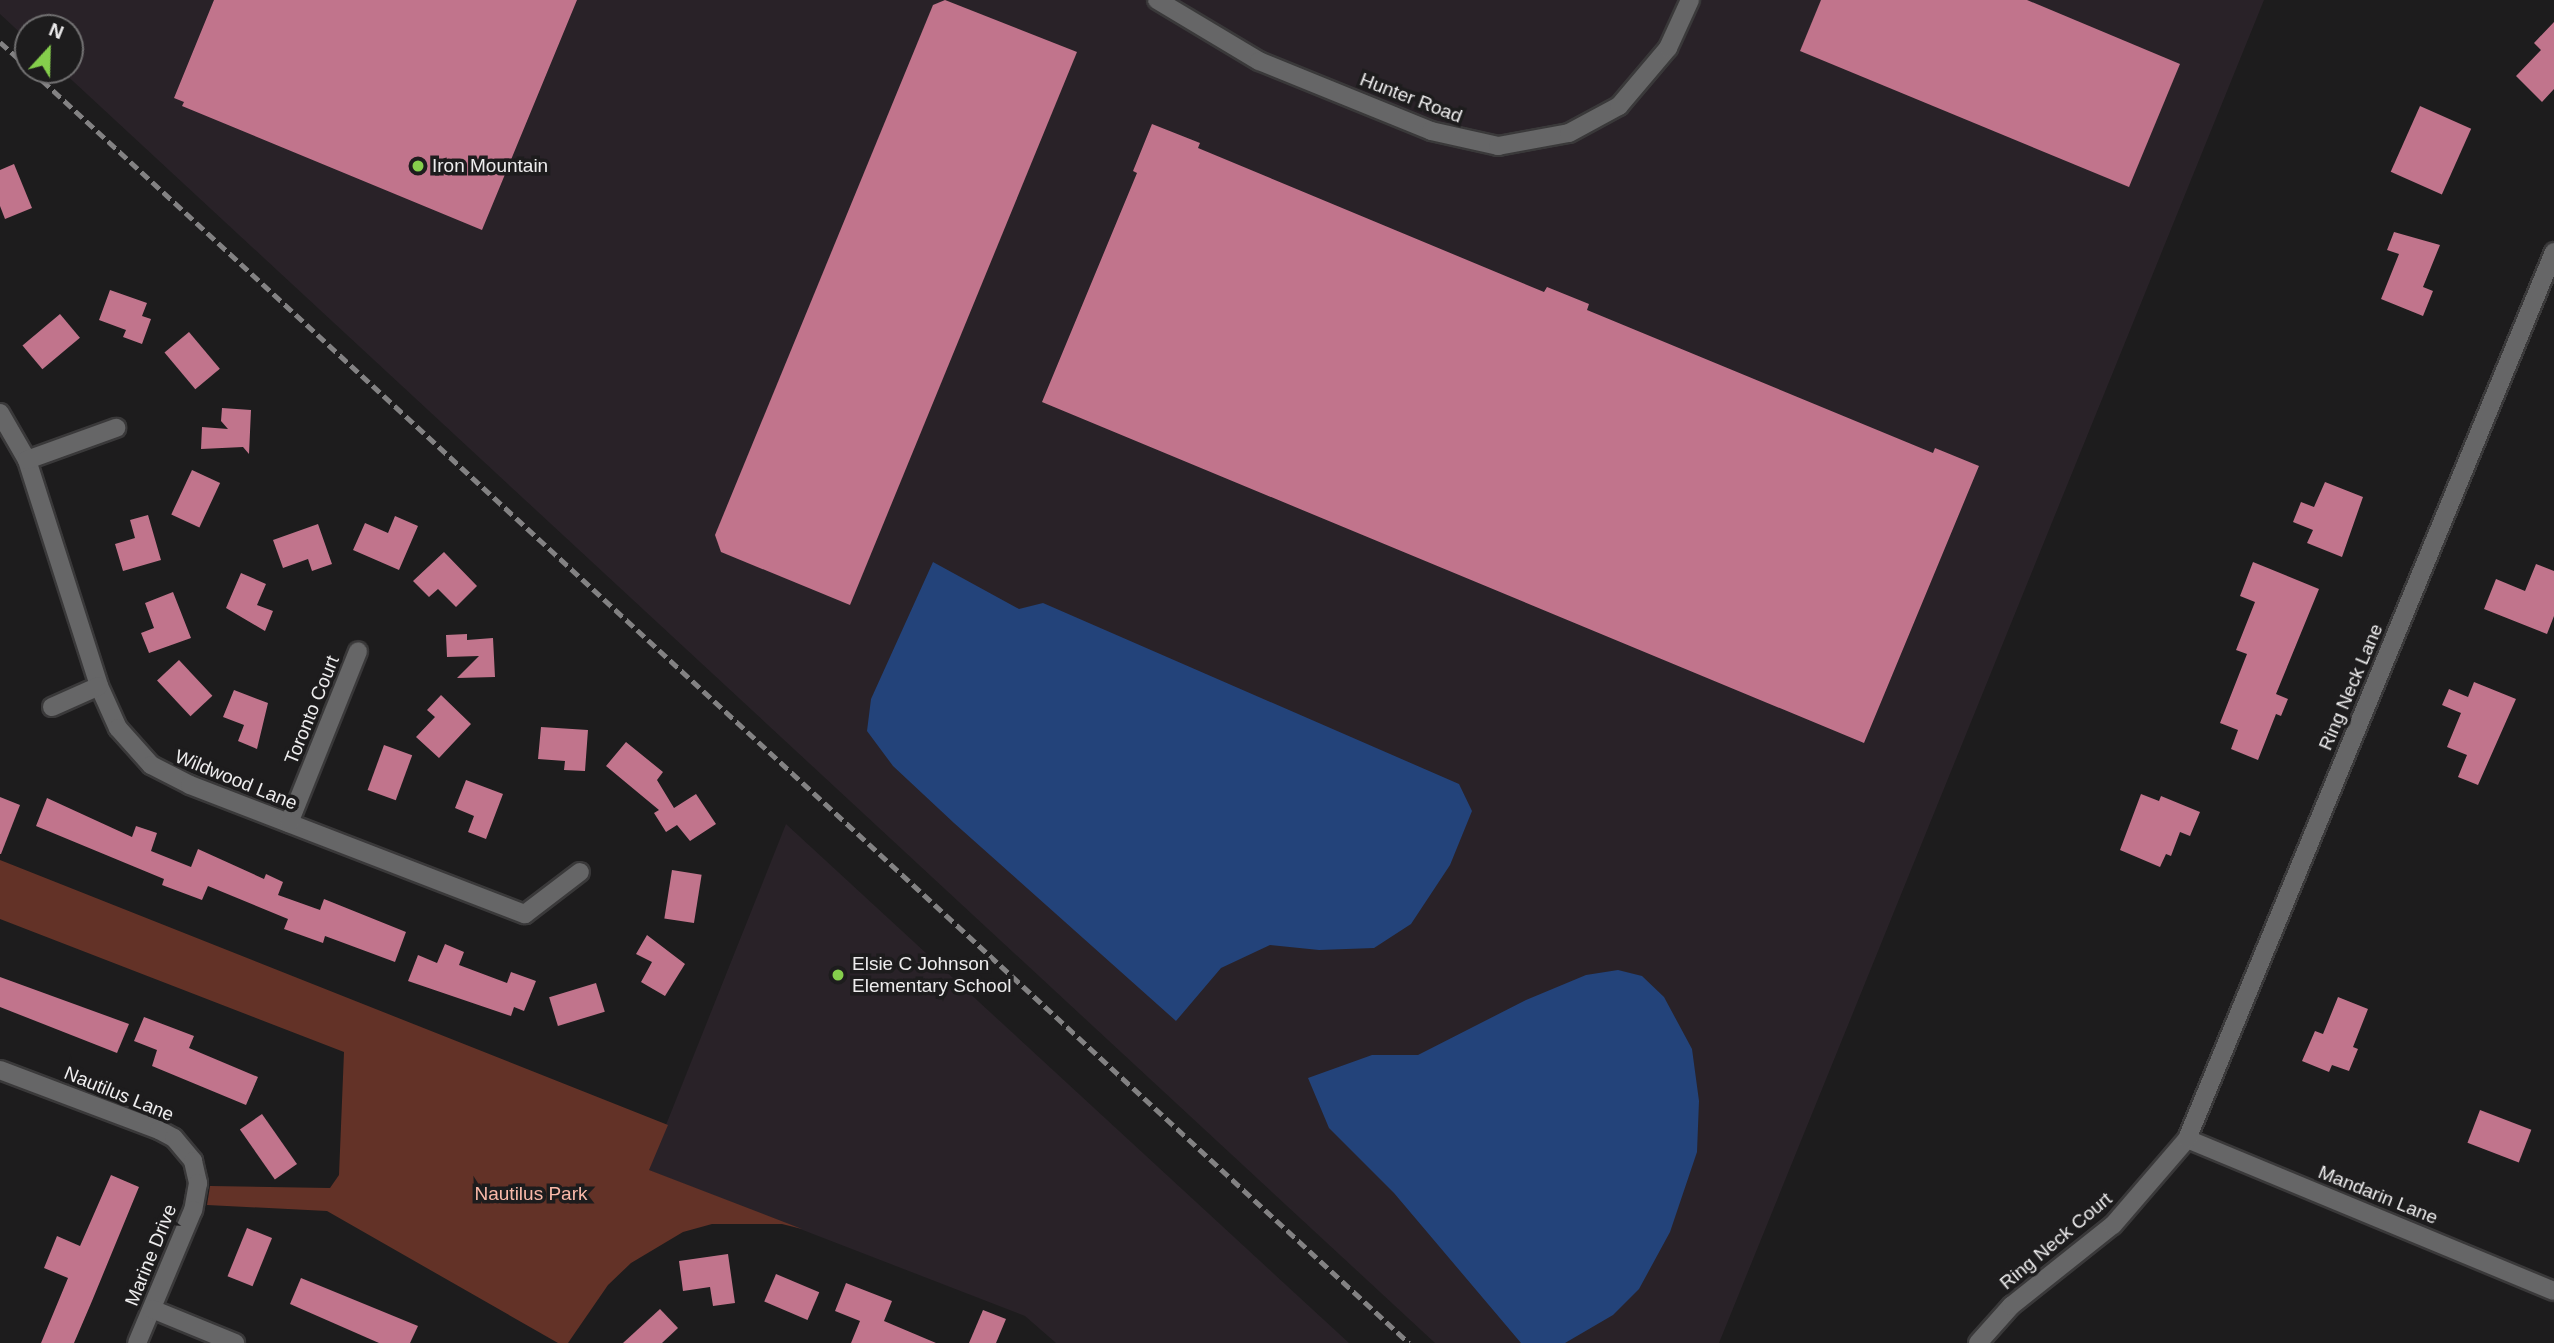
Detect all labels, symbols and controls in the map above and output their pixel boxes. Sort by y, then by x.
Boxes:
north arrow [14,14,84,84]
text: N [46,19,67,43]
street label: Hunter Road [1357,68,1465,128]
place label: Iron Mountain [432,155,548,177]
marker: Iron Mountain [410,158,426,174]
street label: Ring Neck Lane [2314,620,2388,754]
street label: Toronto Court [280,652,344,768]
street label: Wildwood Lane [172,745,300,815]
place label: Elsie C Johnson Elementary School [852,953,1011,997]
marker: Elsie C Johnson Elementary School [830,967,846,983]
street label: Nautilus Lane [61,1062,177,1126]
street label: Mandarin Lane [2315,1161,2441,1229]
park label: Nautilus Park [475,1183,587,1205]
street label: Ring Neck Court [1995,1187,2117,1295]
street label: Marine Drive [120,1201,182,1309]

